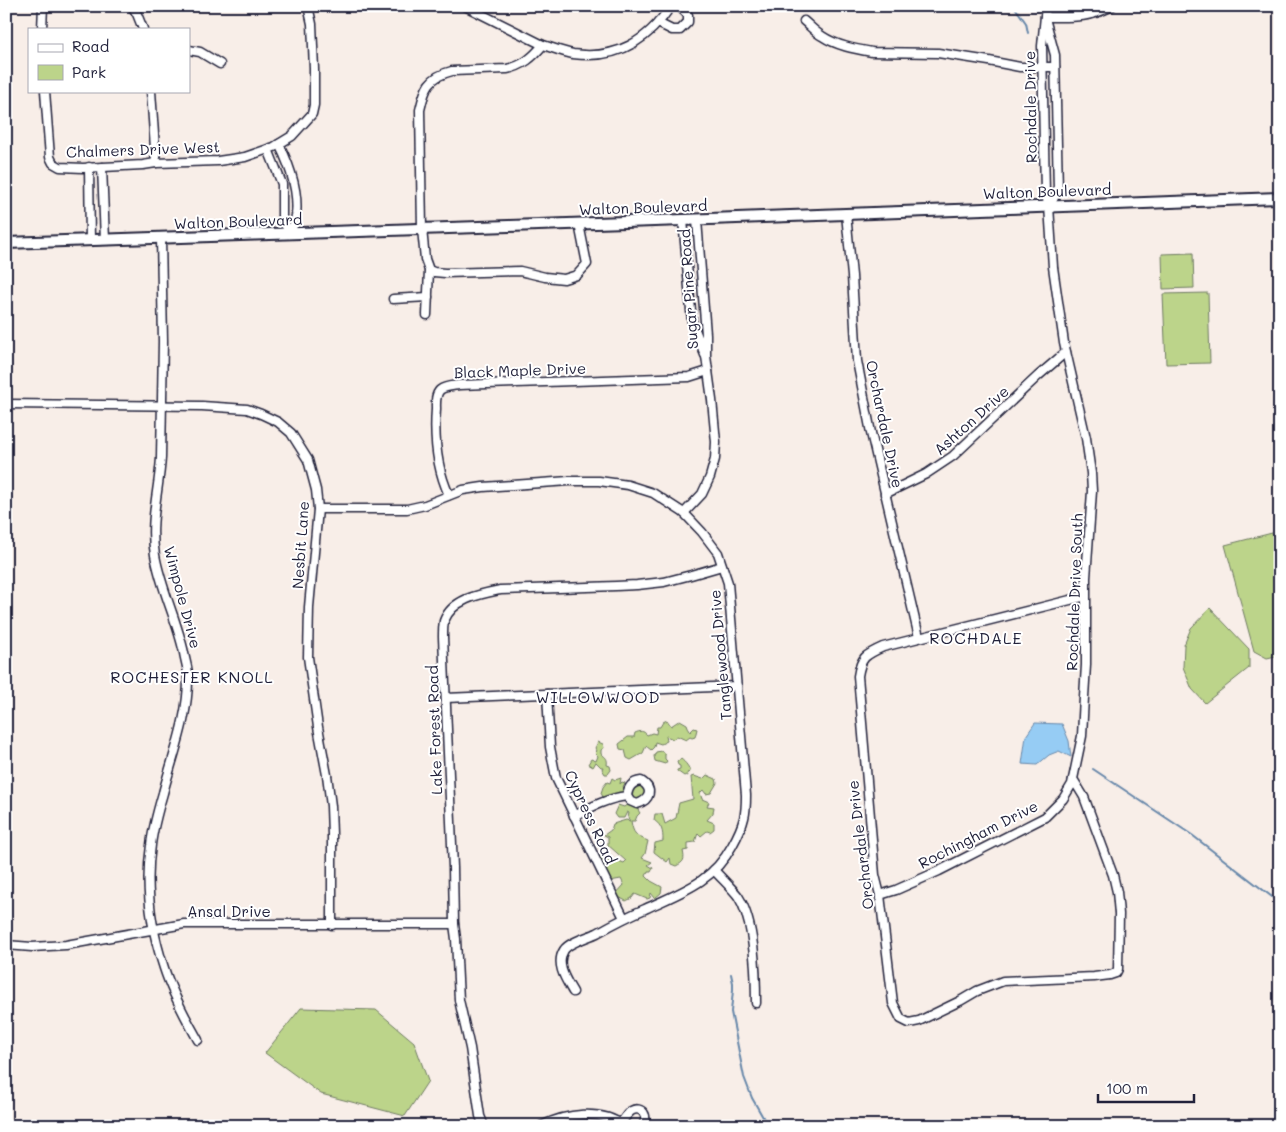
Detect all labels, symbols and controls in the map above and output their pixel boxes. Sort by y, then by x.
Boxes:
legend [28,28,190,92]
text: Road [72,36,109,56]
street label: Rochdale Drive [1019,51,1041,163]
text: Park [72,62,106,82]
street label: Chalmers Drive West [66,136,220,162]
street label: Walton Boulevard [982,179,1112,203]
street label: Walton Boulevard [578,195,708,219]
street label: Walton Boulevard [173,209,303,233]
street label: Sugar Pine Road [674,228,702,350]
street label: Black Maple Drive [454,358,586,382]
street label: Orchardale Drive [862,358,908,490]
street label: Ashton Drive [929,381,1013,459]
street label: Nesbit Lane [287,500,313,590]
street label: Rochdale Drive South [1061,513,1087,671]
street label: Wimpole Drive [160,544,206,650]
street label: Tanglewood Drive [704,589,736,721]
district label: ROCHDALE [929,627,1023,648]
street label: Lake Forest Road [422,665,446,795]
district label: ROCHESTER KNOLL [110,666,274,687]
district label: WILLOWWOOD [536,686,661,707]
street label: Cypress Road [561,767,621,867]
street label: Orchardale Drive [842,779,878,911]
street label: Rochingham Drive [915,795,1041,873]
street label: Ansal Drive [187,901,271,921]
scale bar [1098,1072,1195,1104]
text: 100 m [1106,1078,1148,1098]

